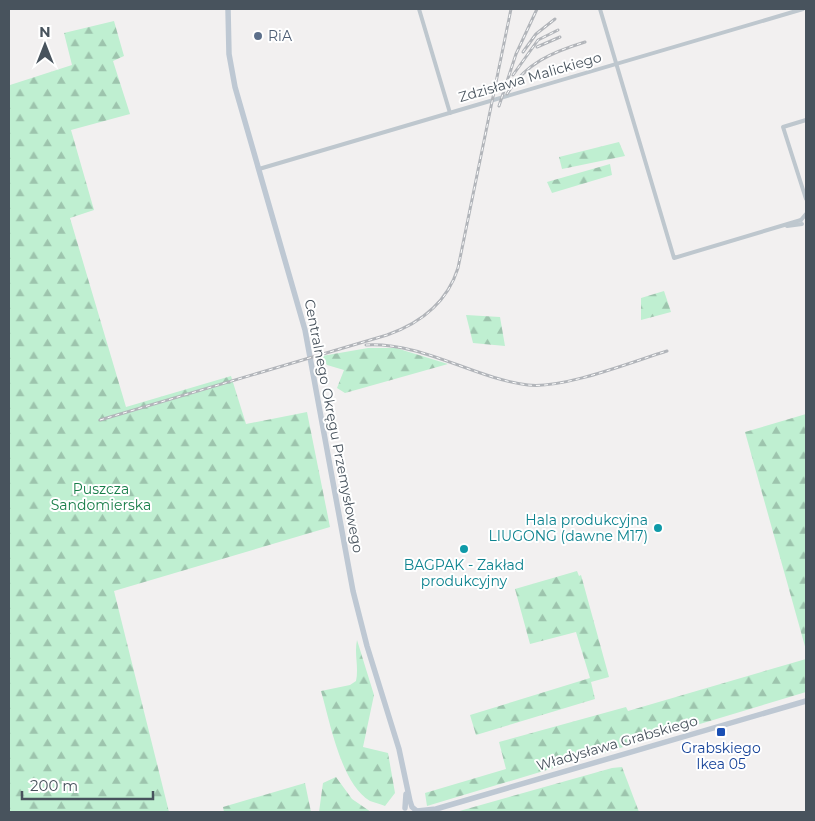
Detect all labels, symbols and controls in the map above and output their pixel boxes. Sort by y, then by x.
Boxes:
north arrow [20,20,70,70]
text: N [39,23,51,41]
place label: RiA [268,27,293,45]
marker: RiA [252,30,264,42]
street label: Zdzisława Malickiego [456,48,604,106]
street label: Centralnego Okręgu Przemysłowego [301,298,367,555]
park label: Puszcza Sandomierska [51,480,151,514]
place label: Hala produkcyjna LIUGONG (dawne M17) [489,511,648,545]
marker: Hala produkcyjna LIUGONG (dawne M17) [652,522,664,534]
marker: BAGPAK - Zakład produkcyjny [458,543,470,555]
place label: BAGPAK - Zakład produkcyjny [404,556,524,590]
street label: Władysława Grabskiego [534,711,700,775]
marker: Grabskiego Ikea 05 [715,726,727,738]
place label: Grabskiego Ikea 05 [681,739,761,773]
scale bar [22,768,154,800]
text: 200 m [30,776,78,795]

